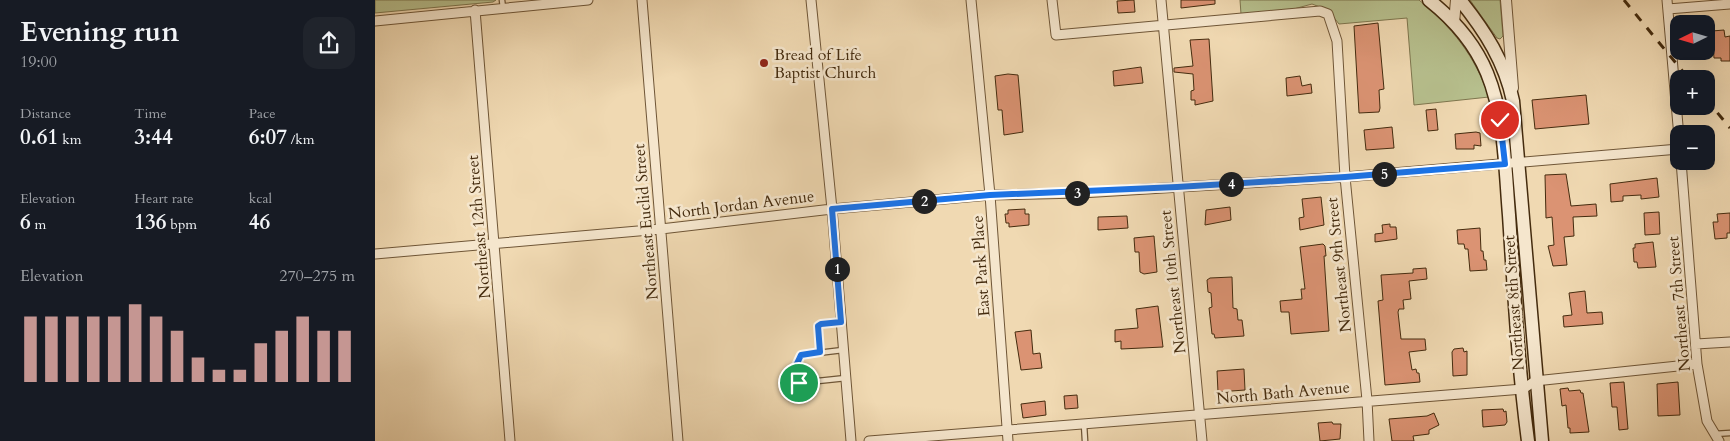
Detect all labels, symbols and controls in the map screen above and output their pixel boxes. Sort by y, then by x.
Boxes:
text: Evening run [20,13,179,51]
north arrow [1670,15,1715,60]
map controls [1670,15,1715,170]
button: share [303,17,355,69]
place label: Bread of Life Baptist Church [774,44,876,84]
text: 19:00 [20,51,57,73]
marker: Bread of Life Baptist Church [758,57,770,69]
button: + [1670,70,1715,115]
pin [1479,99,1521,141]
text: Distance [20,104,71,123]
text: Time [134,104,167,123]
text: Pace [249,104,276,123]
icon: check [1486,106,1514,134]
text: 0.61 [20,123,58,152]
text: 3:44 [134,123,173,152]
text: 6:07 [249,123,287,152]
button: − [1670,125,1715,170]
text: km [58,130,81,149]
text: /km [287,130,315,149]
street label: Northeast Euclid Street [628,143,664,301]
street label: Northeast 12th Street [462,154,496,300]
pin: 5 [1371,162,1397,186]
text: 5 [1381,165,1388,184]
pin: 4 [1219,172,1243,196]
text: 4 [1228,175,1235,194]
pin: 3 [1065,180,1089,206]
text: 3 [1074,184,1081,203]
street label: North Jordan Avenue [667,185,815,225]
pin: 2 [911,188,937,214]
text: Elevation [20,189,76,208]
text: Heart rate [134,189,194,208]
text: kcal [249,189,272,208]
text: 2 [921,192,928,211]
street label: Northeast 9th Street [1321,196,1357,334]
text: 6 [20,208,31,237]
text: 136 [134,208,167,237]
text: 46 [249,208,270,237]
street label: Northeast 10th Street [1155,209,1191,355]
street label: East Park Place [966,214,996,317]
text: m [31,215,46,234]
text: bpm [167,215,197,234]
street label: Northeast 8th Street [1498,234,1530,371]
street label: Northeast 7th Street [1662,235,1696,372]
pin: 1 [825,256,849,282]
text: 1 [834,260,841,279]
text: Elevation [20,265,84,287]
text: 270–275 m [279,265,355,287]
pin [778,362,820,404]
icon: arrive [785,369,813,397]
street label: North Bath Avenue [1215,376,1351,410]

